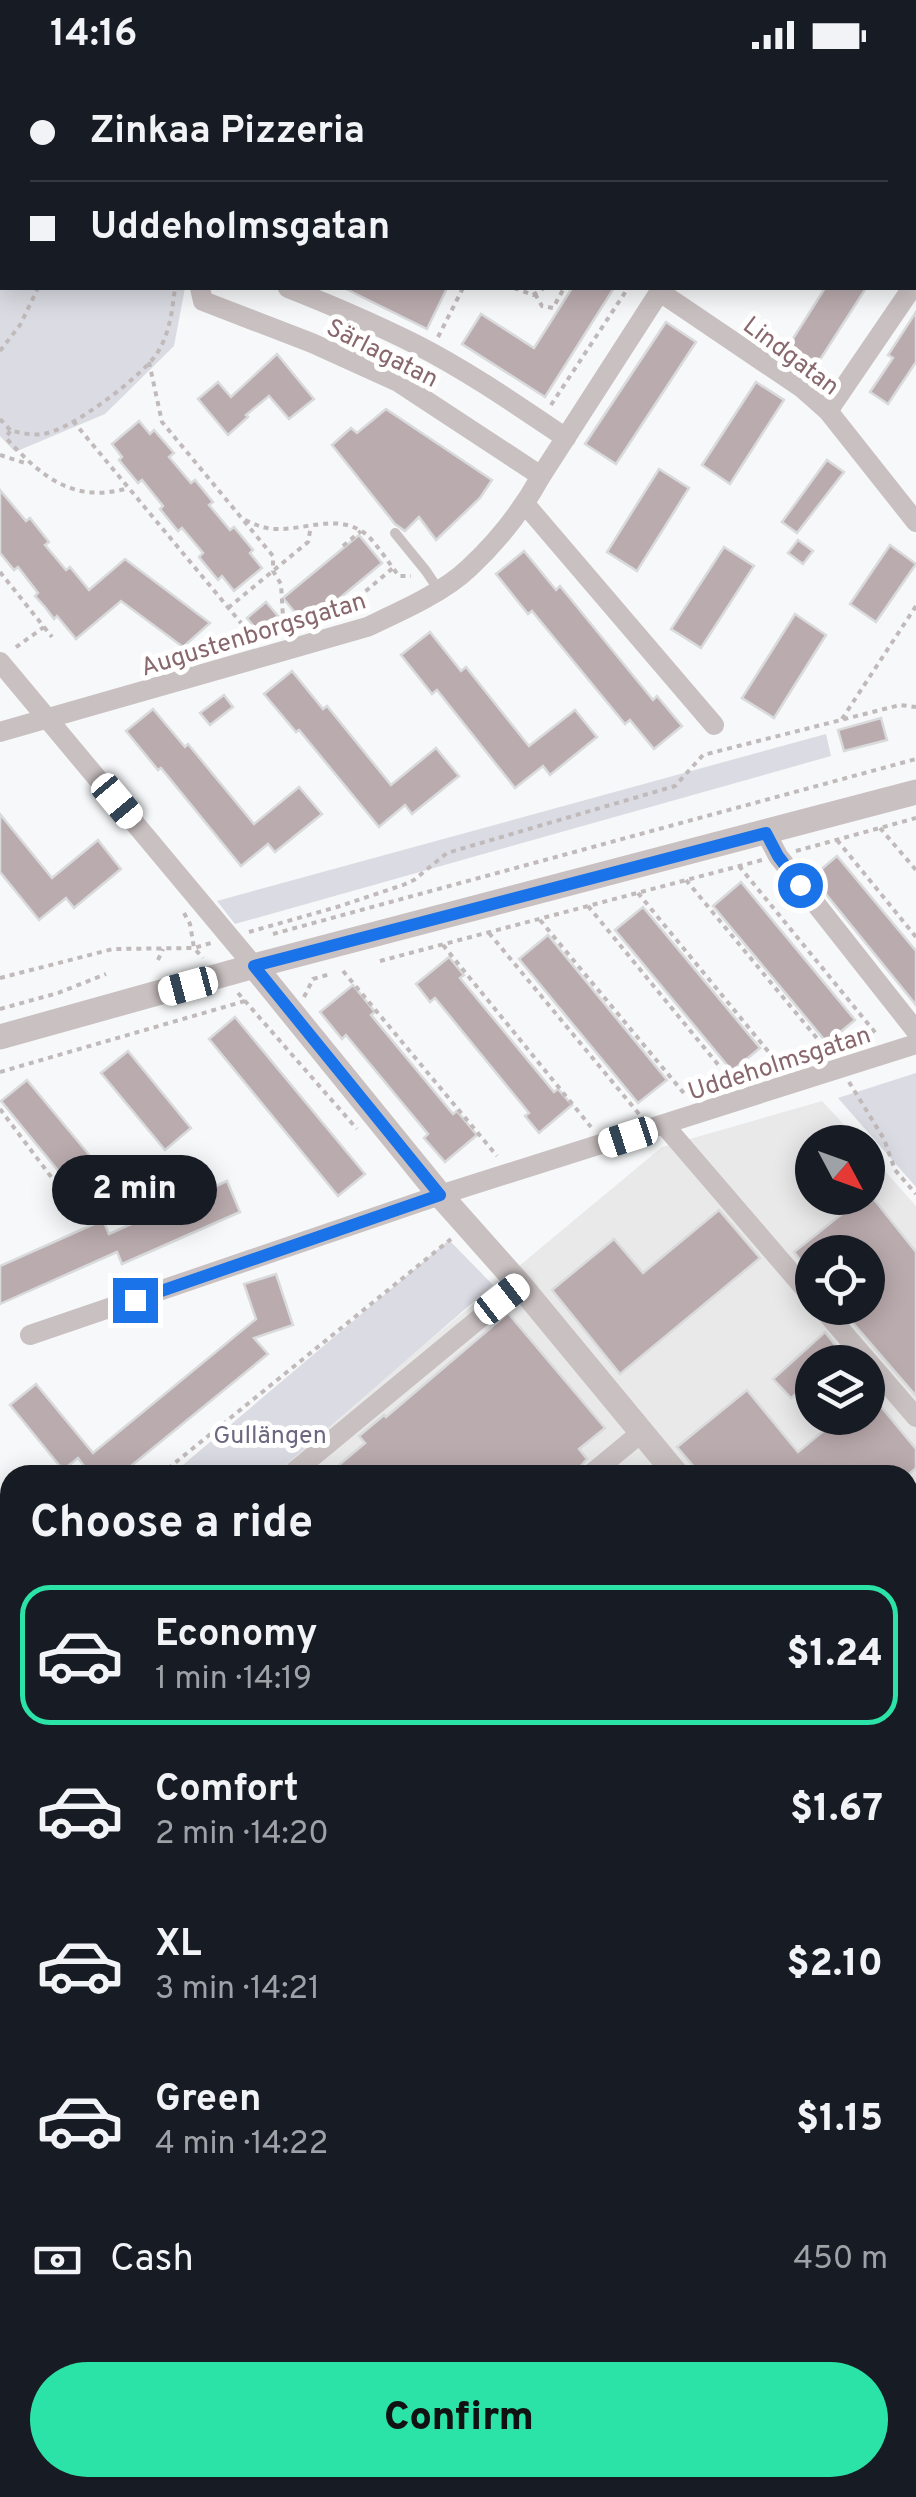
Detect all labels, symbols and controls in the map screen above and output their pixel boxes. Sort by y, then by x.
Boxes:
text: 14:16 [50,11,137,60]
text: Zinkaa Pizzeria [90,108,365,157]
text: Uddeholmsgatan [90,204,390,253]
street label: Lindgatan [736,311,845,404]
street label: Särlagatan [320,313,443,397]
street label: Augustenborgsgatan [137,586,370,685]
car [86,768,148,834]
route start [778,863,823,908]
car [155,964,221,1008]
street label: Uddeholmsgatan [685,1020,875,1109]
car [595,1113,661,1161]
north arrow [795,1125,885,1215]
map controls [795,1125,885,1435]
callout: 2 min [52,1155,218,1225]
text: 2 min [92,1170,177,1210]
button: locate [795,1235,885,1325]
car [469,1269,535,1329]
route end [113,1278,158,1323]
button: layers [795,1345,885,1435]
park label: Gullängen [213,1421,327,1453]
text: Choose a ride [30,1496,313,1553]
icon: car [35,1610,125,1700]
text: Economy [155,1611,317,1660]
text: $1.24 [786,1631,883,1680]
text: 1 min · 14:19 [155,1660,312,1700]
icon: car [35,1765,125,1855]
text: Comfort [155,1766,299,1815]
text: $1.67 [790,1786,883,1835]
text: 2 min · 14:20 [155,1815,329,1855]
icon: car [35,1920,125,2010]
text: XL [155,1921,202,1970]
text: $2.10 [786,1941,883,1990]
text: 3 min · 14:21 [155,1970,320,2010]
icon: car [35,2075,125,2165]
text: Green [155,2076,261,2125]
text: $1.15 [796,2096,883,2145]
text: 4 min · 14:22 [155,2125,328,2165]
icon: cash [30,2233,85,2288]
text: Cash [110,2236,194,2285]
text: 450 m [793,2240,888,2280]
button: Confirm [30,2362,888,2477]

